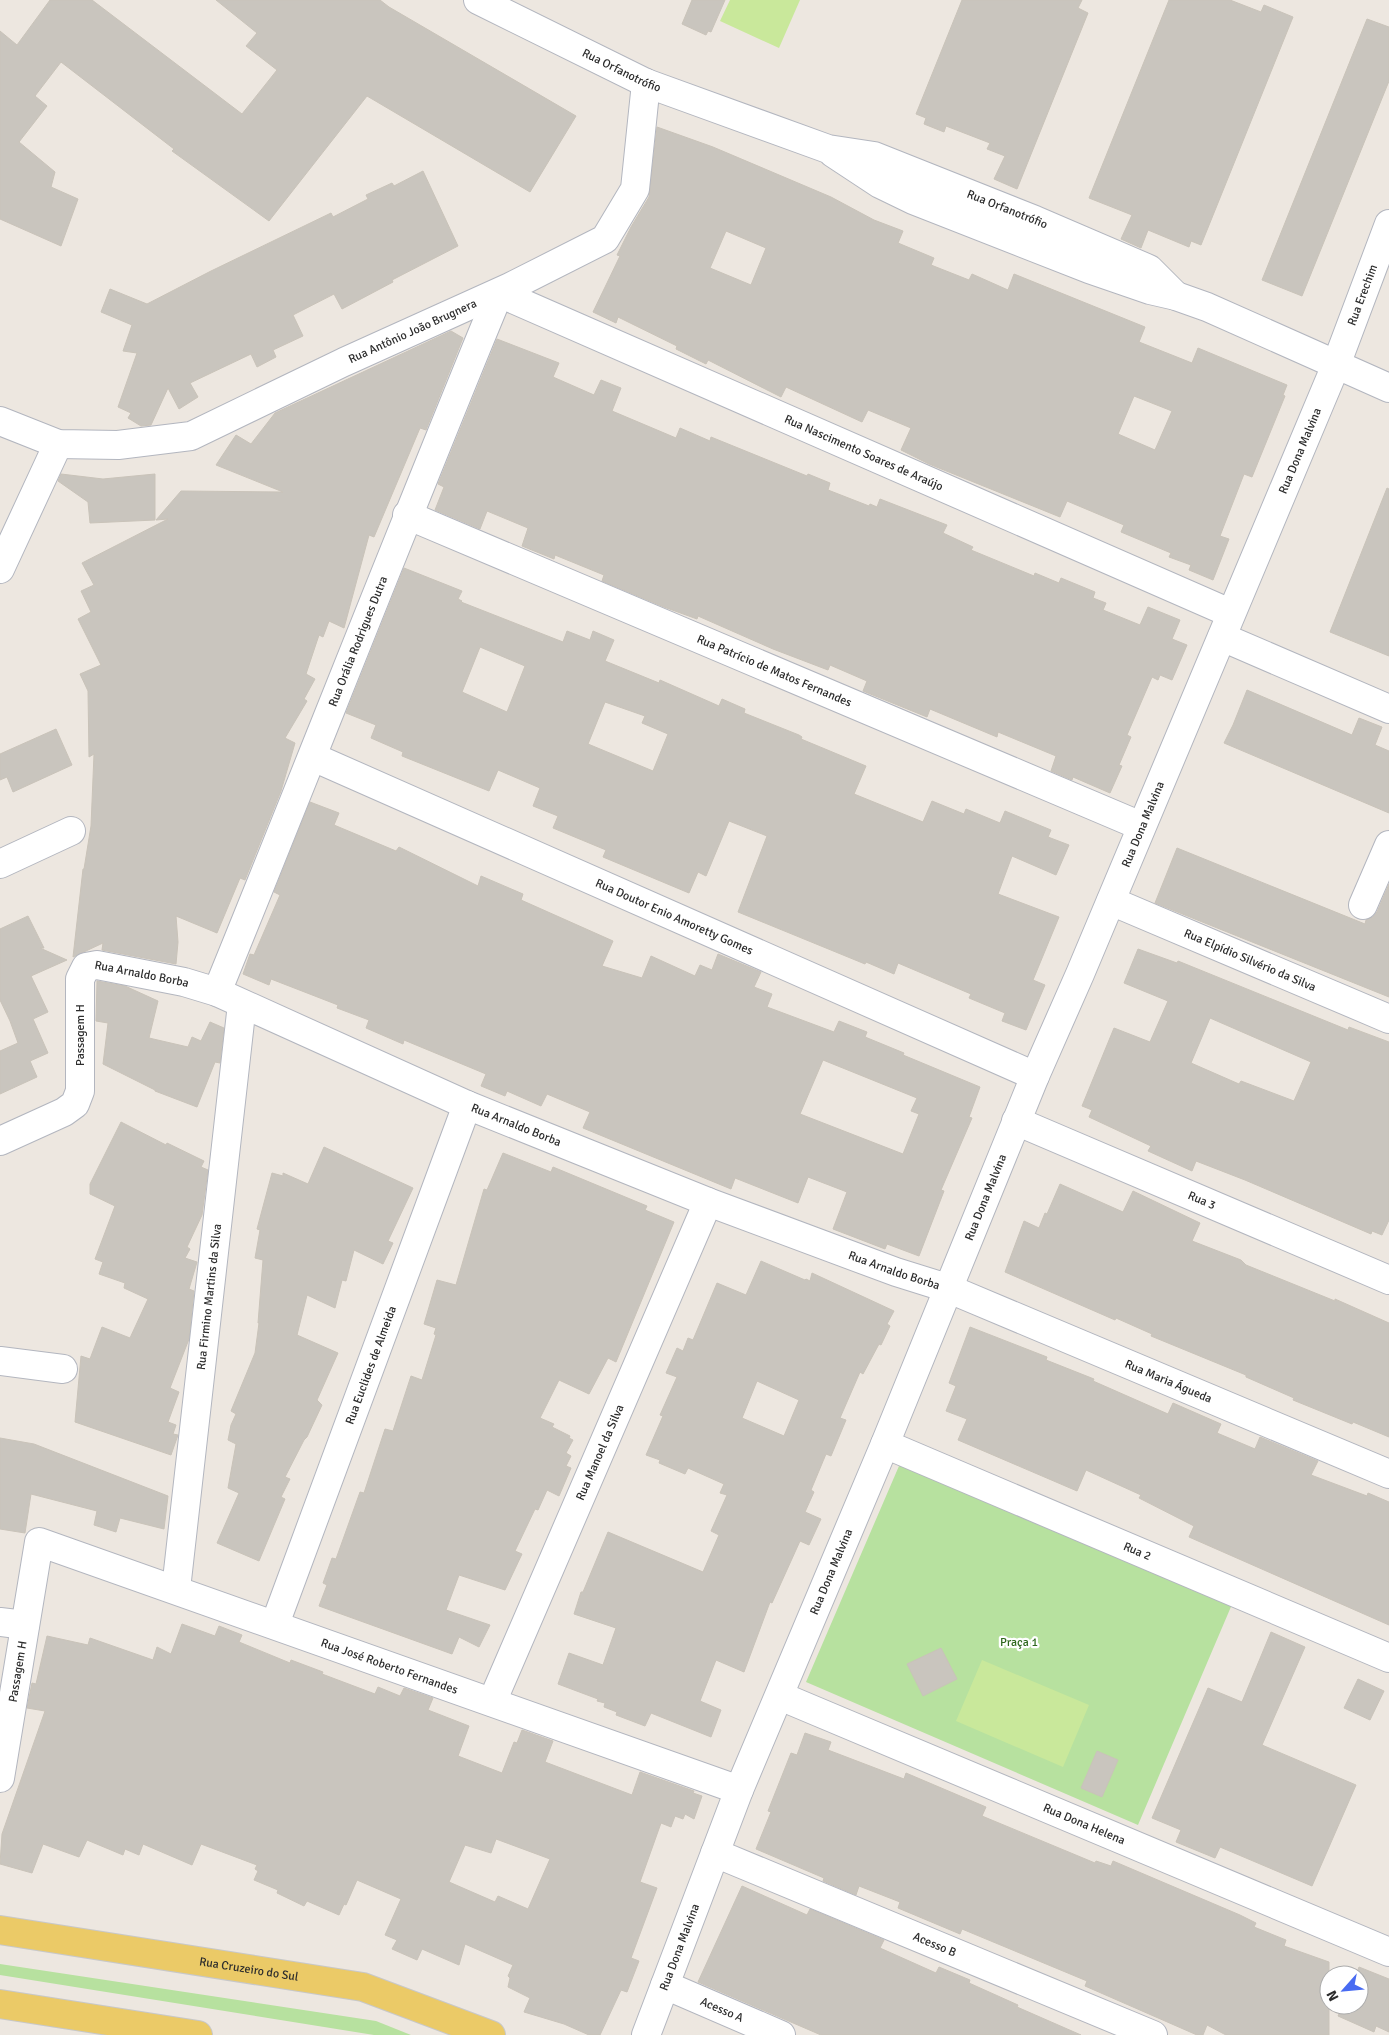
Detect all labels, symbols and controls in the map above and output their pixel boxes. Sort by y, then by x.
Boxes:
street label: Rua Orfanotrófio [580,45,663,95]
street label: Rua Orfanotrófio [965,186,1050,232]
street label: Rua Erechim [1344,262,1381,328]
street label: Rua Antônio João Brugnera [346,296,479,367]
street label: Rua Dona Malvina [1275,406,1325,496]
street label: Rua Nascimento Soares de Araújo [782,411,946,494]
street label: Rua Orália Rodrigues Dutra [325,574,391,709]
street label: Rua Patrício de Matos Fernandes [695,631,854,710]
street label: Rua Dona Malvina [1118,779,1168,869]
street label: Rua Doutor Enio Amoretty Gomes [593,875,755,958]
street label: Rua Elpídio Silvério da Silva [1182,925,1318,995]
street label: Rua Arnaldo Borba [93,957,191,991]
street label: Passagem H [73,1004,88,1066]
street label: Rua Arnaldo Borba [469,1100,564,1150]
street label: Rua Dona Malvina [961,1152,1010,1243]
street label: Rua 3 [1186,1188,1218,1213]
street label: Rua Firmino Martins da Silva [193,1223,225,1371]
street label: Rua Arnaldo Borba [846,1247,942,1293]
street label: Rua Euclides de Almeida [342,1304,400,1426]
street label: Rua Maria Águeda [1123,1356,1214,1406]
street label: Rua Manoel da Silva [573,1402,627,1503]
street label: Rua Dona Malvina [806,1526,856,1617]
street label: Rua 2 [1121,1539,1153,1564]
street label: Rua José Roberto Fernandes [319,1635,460,1697]
park label: Praça 1 [1000,1635,1038,1650]
street label: Passagem H [5,1640,30,1703]
street label: Rua Dona Helena [1041,1800,1128,1848]
street label: Rua Dona Malvina [656,1901,703,1993]
street label: Acesso B [911,1929,959,1960]
street label: Rua Cruzeiro do Sul [198,1954,300,1984]
north arrow [1319,1965,1369,2015]
text: N [1323,1987,1343,2004]
street label: Acesso A [698,1994,746,2026]

